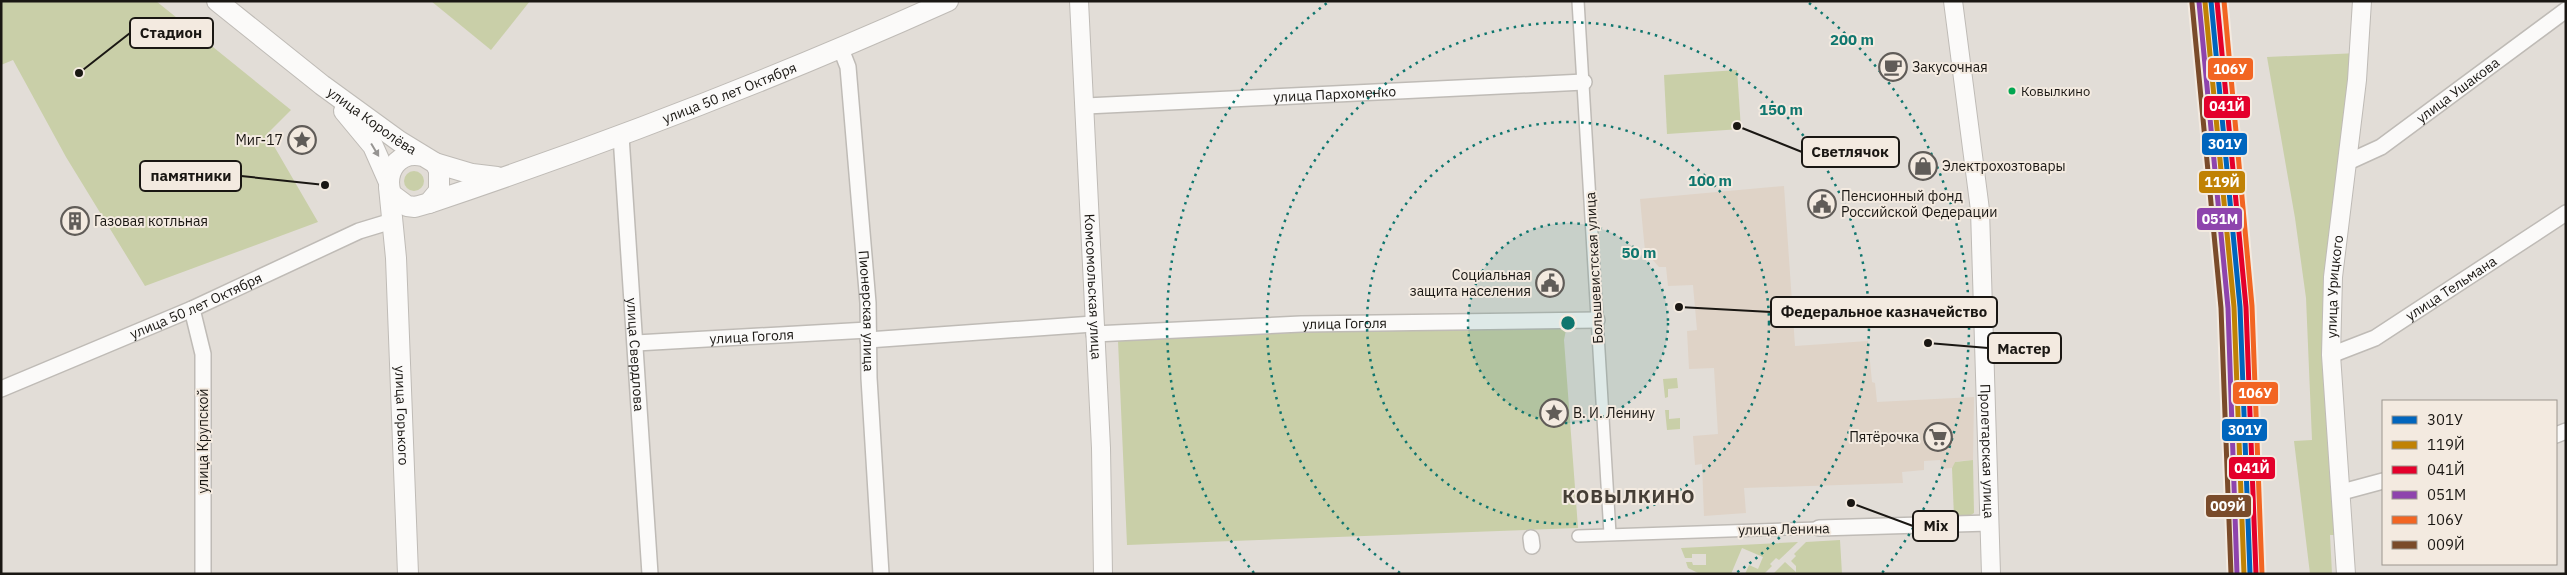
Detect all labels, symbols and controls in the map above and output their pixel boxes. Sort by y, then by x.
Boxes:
callout: Стадион [130,18,213,48]
text: Стадион [140,23,202,42]
text: 200 m [1830,30,1874,49]
cafe icon: Закусочная [1878,52,1908,82]
street label: улица Ушакова [2413,53,2503,127]
line badge: 106У [2207,57,2254,81]
street label: улица 50 лет Октября [660,58,799,128]
place label: Закусочная [1912,58,1988,76]
text: 106У [2213,60,2247,78]
street label: улица Пархоменко [1273,82,1397,106]
street label: улица Королёва [324,83,420,159]
place label: Ковылкино [2021,83,2090,100]
marker: Ковылкино [2007,86,2017,96]
line badge: 041Й [2203,95,2251,119]
text: 041Й [2209,97,2245,115]
text: 150 m [1759,100,1803,119]
place icon: Миг-17 [287,125,317,155]
place label: Миг-17 [235,131,283,149]
line badge: 301У [2201,132,2248,156]
text: 301У [2208,135,2242,153]
callout: Светлячок [1802,137,1899,167]
text: Светлячок [1811,142,1889,161]
one-way arrow [370,143,379,156]
shop icon: Электрохозтовары [1908,151,1938,181]
place label: Электрохозтовары [1942,157,2066,175]
callout: памятники [140,161,241,191]
text: памятники [151,166,231,185]
line badge: 119Й [2198,170,2246,194]
text: 100 m [1688,171,1732,190]
text: 119Й [2204,173,2240,191]
place label: Пенсионный фонд Российской Федерации [1841,187,1997,221]
public building icon: Пенсионный фонд Российской Федерации [1807,189,1837,219]
street label: Большевистская улица [1581,191,1607,344]
building icon: Газовая котльная [60,206,90,236]
line badge: 051М [2196,207,2243,231]
text: 051М [2202,210,2238,228]
place label: Газовая котльная [94,212,208,230]
street label: Комсомольская улица [1080,213,1106,360]
street label: улица Урицкого [2322,234,2347,339]
text: 50 m [1622,243,1656,262]
street label: Пионерская улица [855,249,878,372]
street label: улица Тельмана [2402,252,2500,325]
place label: Социальная защита населения [1410,266,1531,300]
public building icon: Социальная защита населения [1535,268,1565,298]
street label: улица 50 лет Октября [127,269,265,343]
street label: улица Свердлова [623,297,648,412]
callout: Федеральное казначейство [1771,297,1997,327]
text: Федеральное казначейство [1781,302,1987,321]
street label: улица Гоголя [1302,314,1387,333]
centre of rings [1559,314,1577,332]
street label: улица Гоголя [709,325,795,348]
callout: Мастер [1988,333,2061,363]
text: Мастер [1997,339,2051,358]
street label: улица Горького [391,365,413,466]
line badge: 106У [2232,381,2279,405]
street label: Пролетарская улица [1976,383,1998,519]
text: 106У [2238,384,2272,402]
street label: улица Крупской [194,389,212,494]
place icon: В. И. Ленину [1539,398,1569,428]
legend [2382,400,2557,565]
place label: В. И. Ленину [1573,404,1655,422]
text: 301У [2427,410,2463,429]
line badge: 301У [2221,418,2268,442]
text: 301У [2228,421,2262,439]
supermarket icon: Пятёрочка [1923,422,1953,452]
place label: Пятёрочка [1849,428,1920,446]
text: 119Й [2427,435,2465,454]
line badge: 041Й [2228,456,2276,480]
text: 041Й [2234,459,2270,477]
text: 041Й [2427,460,2465,479]
district label: КОВЫЛКИНО [1562,484,1696,508]
text: 051М [2427,485,2466,504]
line badge: 009Й [2205,494,2252,518]
text: 009Й [2210,497,2246,515]
text: 106У [2427,510,2463,529]
callout: Mix [1913,511,1958,541]
text: Mix [1924,516,1949,535]
street label: улица Ленина [1738,519,1830,539]
text: 009Й [2427,535,2465,554]

